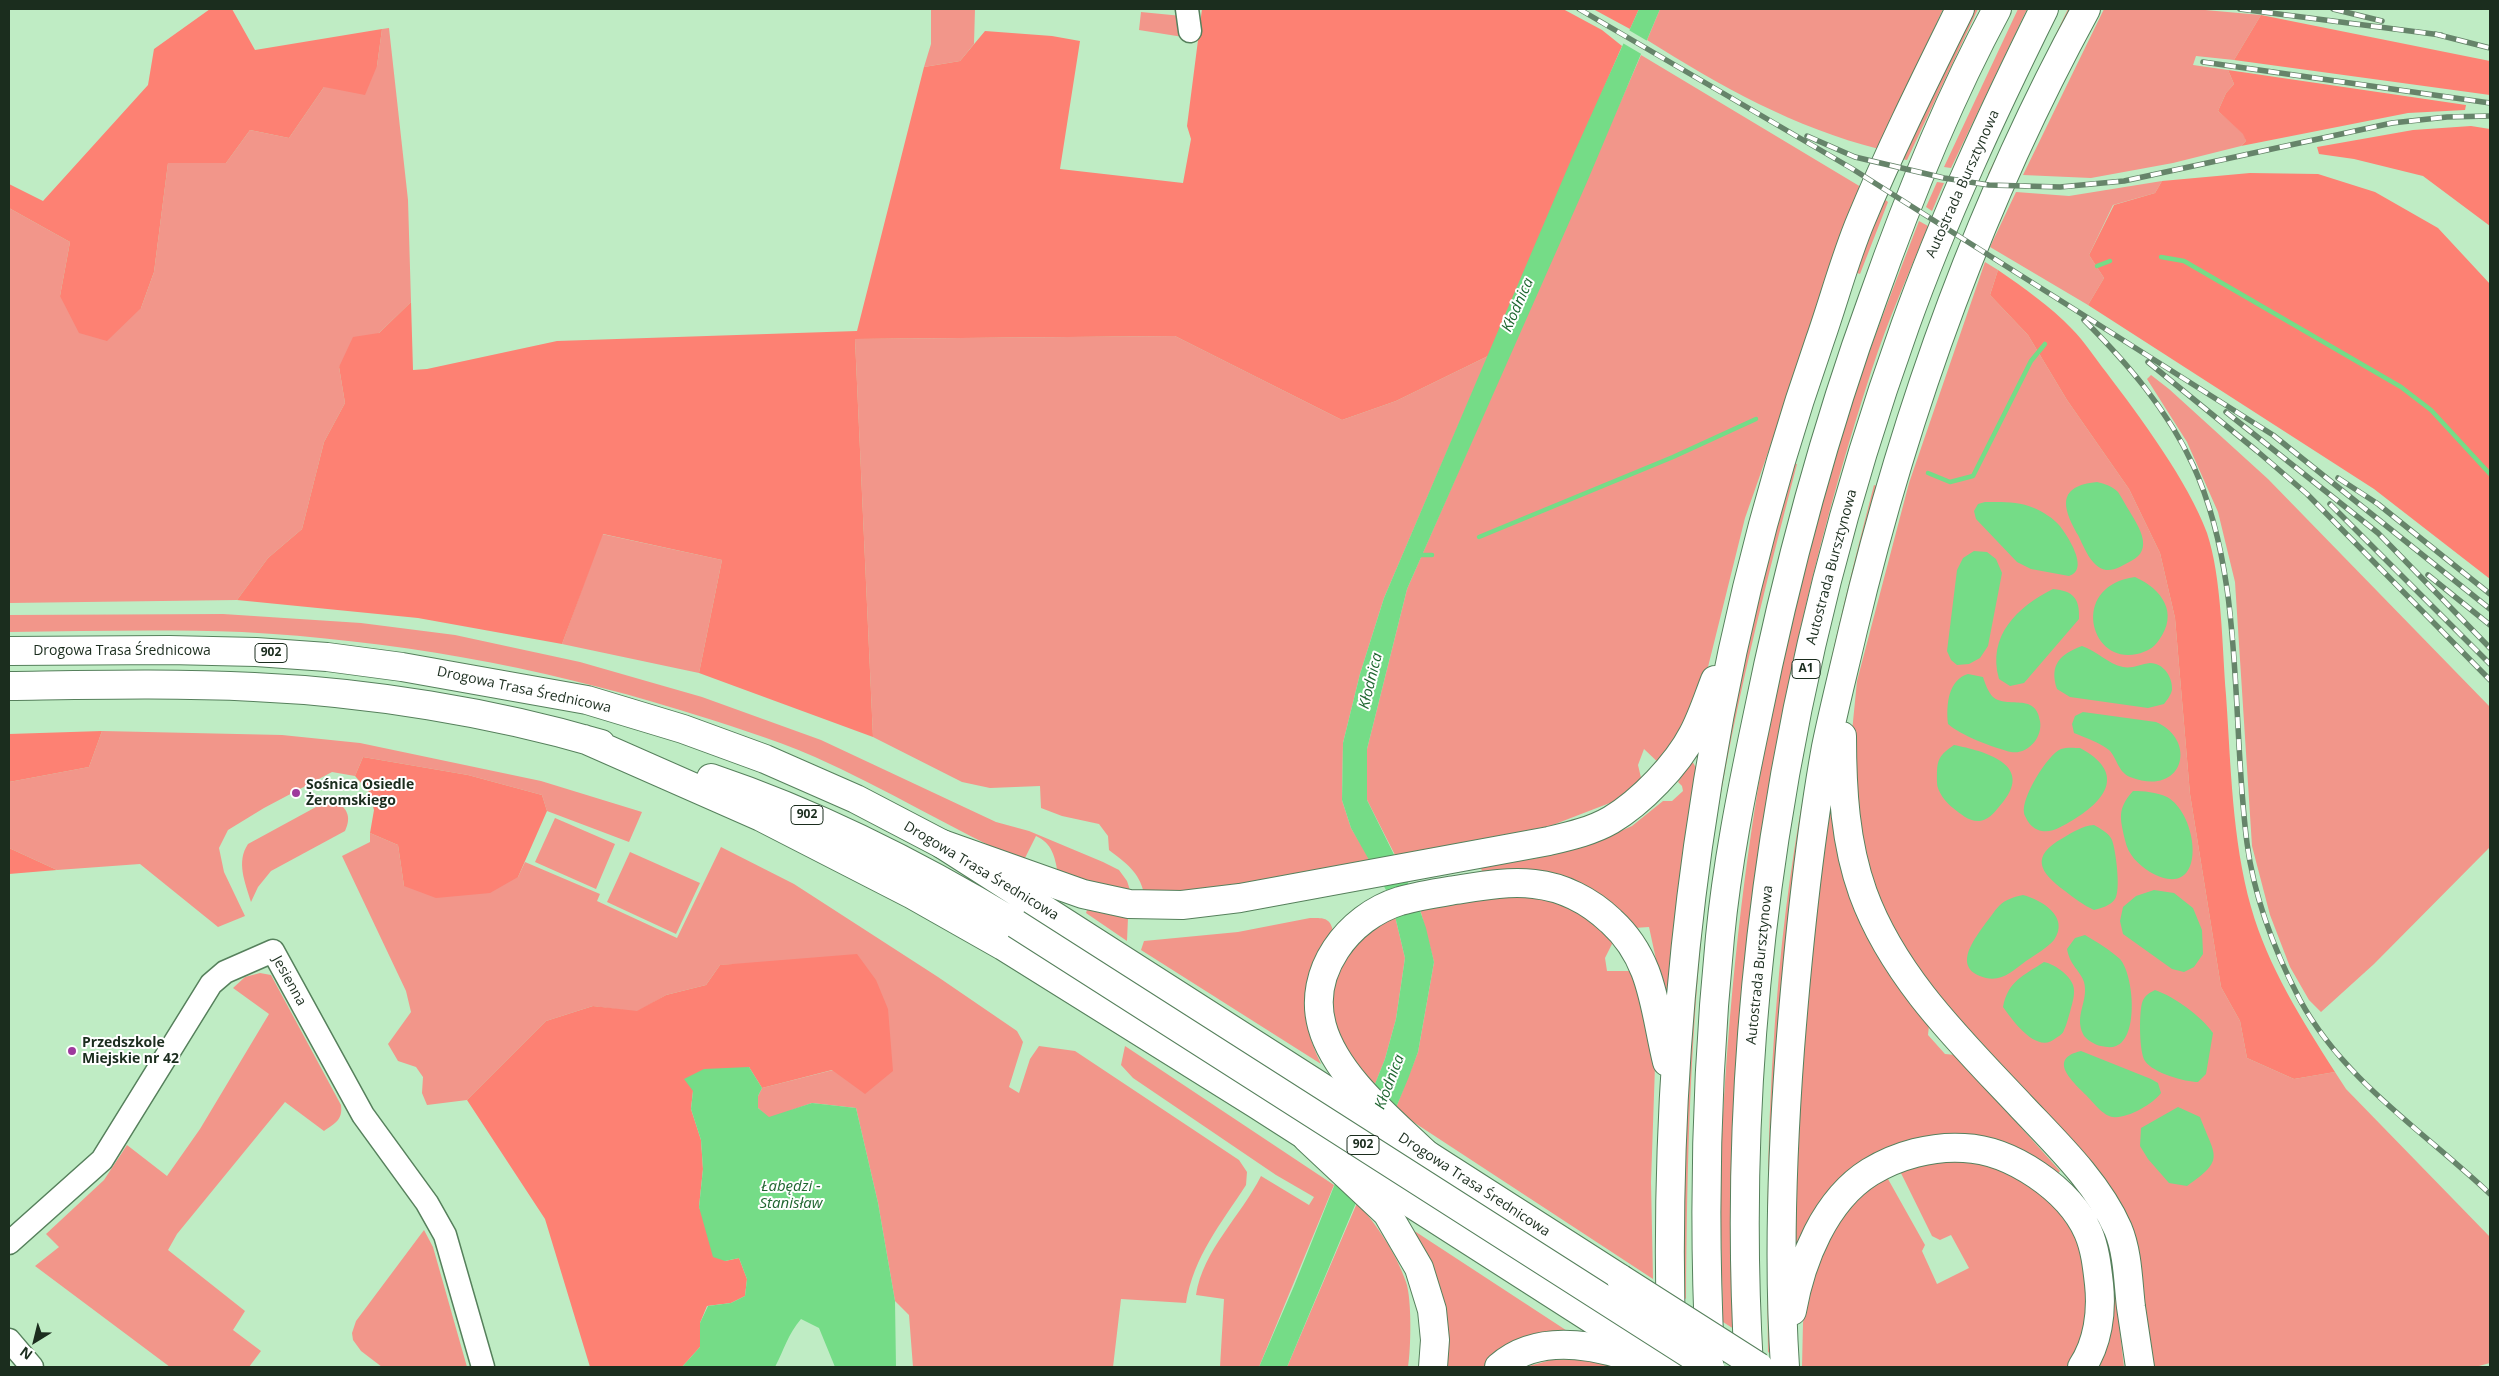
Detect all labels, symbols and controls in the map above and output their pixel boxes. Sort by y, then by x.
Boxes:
street label: Autostrada Bursztynowa [1923,107,2003,261]
water label: Kłodnica [1498,275,1538,335]
street label: Autostrada Bursztynowa [1803,487,1861,647]
street label: Drogowa Trasa Średnicowa [33,643,211,659]
road number: 902 [255,644,287,662]
water label: Kłodnica [1355,651,1387,711]
road number: A1 [1792,660,1820,679]
street label: Drogowa Trasa Średnicowa [435,663,613,717]
place label: Sośnica Osiedle Żeromskiego [306,777,414,810]
marker: Sośnica Osiedle Żeromskiego [290,787,302,799]
road number: 902 [791,806,823,824]
street label: Drogowa Trasa Średnicowa [901,818,1061,924]
street label: Autostrada Bursztynowa [1743,884,1777,1046]
street label: Jesienna [268,953,310,1009]
place label: Przedszkole Miejskie nr 42 [82,1035,179,1068]
marker: Przedszkole Miejskie nr 42 [66,1045,78,1057]
water label: Kłodnica [1371,1052,1409,1112]
street label: Drogowa Trasa Średnicowa [1395,1130,1553,1240]
road number: 902 [1347,1136,1379,1154]
water label: Łabędzi - Stanisław [760,1178,822,1213]
north arrow [10,1316,60,1366]
text: N [16,1343,36,1365]

